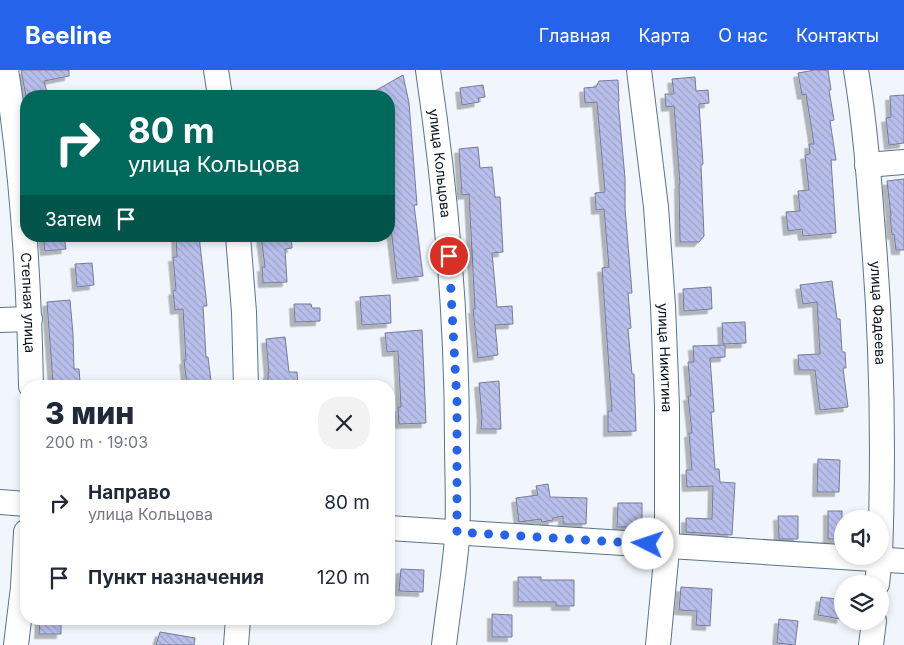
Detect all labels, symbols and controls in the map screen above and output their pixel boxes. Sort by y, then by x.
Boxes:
text: Beeline [25,21,112,50]
text: Главная [539,25,610,46]
text: Карта [638,25,690,46]
text: О нас [718,25,768,46]
text: Контакты [796,25,879,46]
street label: улица Кольцова [426,108,455,218]
text: 80 m [128,109,215,151]
icon: right [45,110,110,175]
text: улица Кольцова [128,151,300,177]
icon: arrive [112,205,140,233]
text: Затем [45,208,102,231]
pin [428,235,470,277]
icon: arrive [435,242,463,270]
street label: Степная улица [18,252,39,353]
street label: улица Фадеева [867,260,890,365]
street label: улица Никитина [655,303,676,412]
text: 3 мин [45,395,134,431]
button: close [318,397,370,449]
text: 200 m · 19:03 [45,432,148,452]
text: Направо [88,481,171,504]
icon: right [45,489,73,517]
text: 80 m [324,491,370,514]
text: улица Кольцова [88,504,213,524]
map controls [834,510,889,630]
button: sound [834,510,889,565]
position arrow [621,517,673,569]
icon: arrive [45,564,73,592]
text: Пункт назначения [88,566,264,589]
text: 120 m [317,566,370,589]
button: layers [834,575,889,630]

